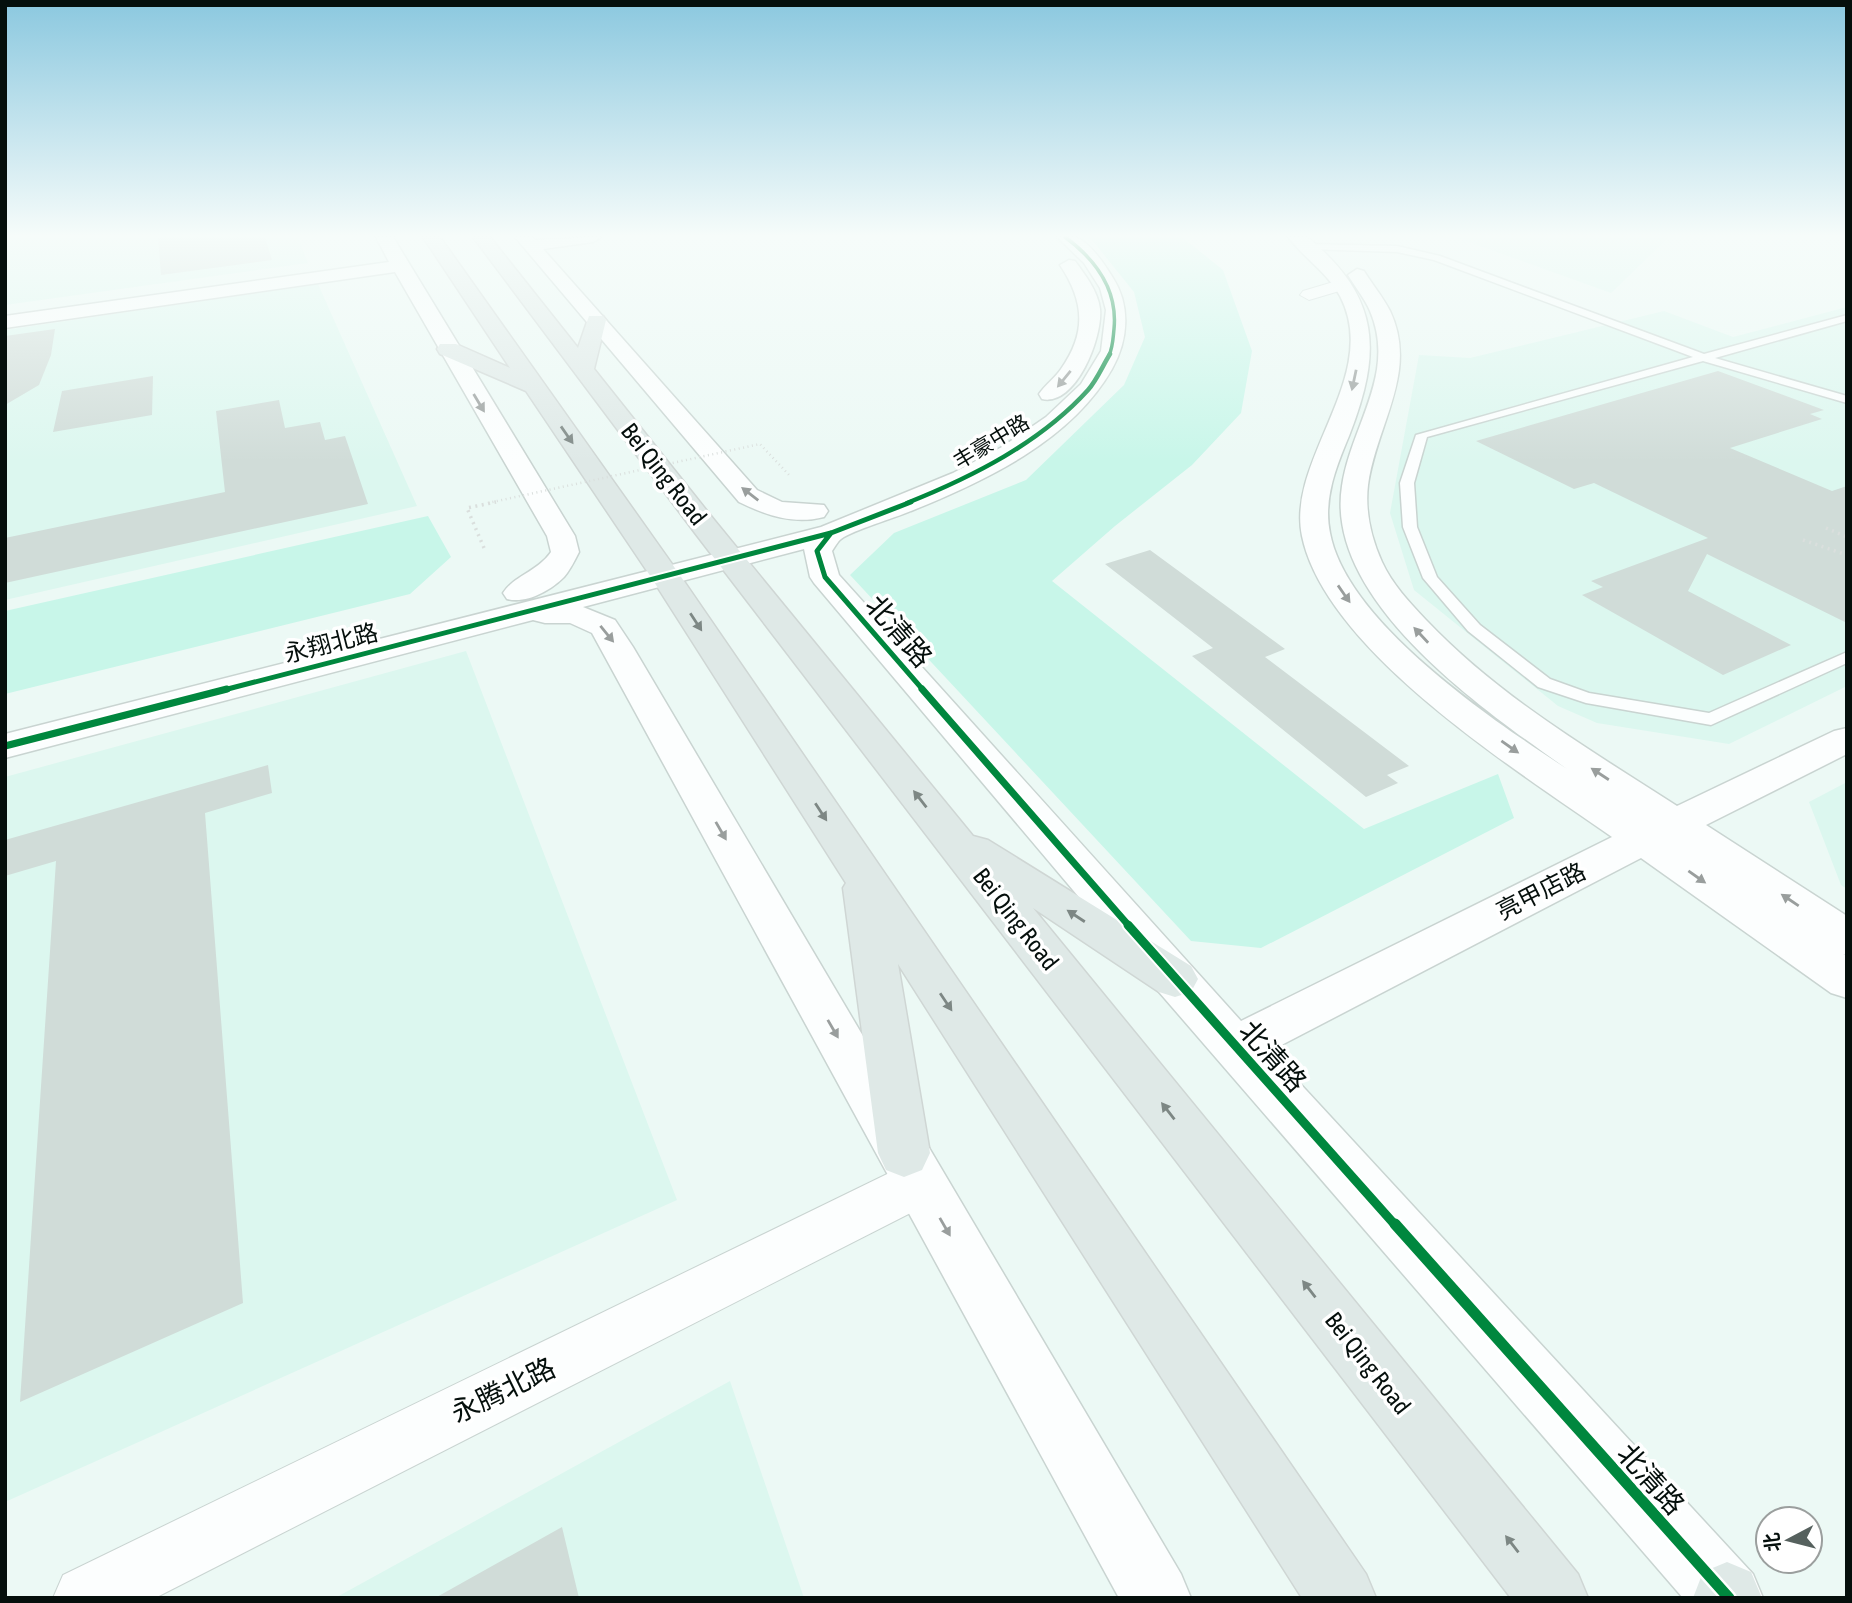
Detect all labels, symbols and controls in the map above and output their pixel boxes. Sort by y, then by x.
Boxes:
one-way arrow [1348,369,1359,391]
one-way arrow [1057,371,1072,388]
one-way arrow [473,393,486,412]
street label: 丰豪中路 [949,409,1033,473]
street label: Bei Qing Road [616,418,712,530]
one-way arrow [560,425,573,444]
one-way arrow [742,487,760,502]
one-way arrow [1337,585,1351,603]
street label: 北清路 [859,589,939,673]
one-way arrow [689,613,703,631]
street label: 永翔北路 [281,618,381,668]
one-way arrow [600,625,615,643]
one-way arrow [1413,626,1429,644]
one-way arrow [1501,740,1519,754]
one-way arrow [1591,768,1610,781]
one-way arrow [913,790,928,807]
one-way arrow [814,803,827,822]
one-way arrow [715,821,727,840]
street label: 亮甲店路 [1492,857,1590,925]
street label: Bei Qing Road [968,863,1064,975]
one-way arrow [1688,870,1706,884]
one-way arrow [1781,893,1799,907]
one-way arrow [1067,910,1086,923]
one-way arrow [940,992,953,1012]
street label: 北清路 [1233,1014,1313,1098]
one-way arrow [827,1019,839,1038]
one-way arrow [1161,1103,1176,1120]
one-way arrow [939,1217,951,1236]
one-way arrow [1302,1281,1317,1299]
street label: Bei Qing Road [1320,1307,1416,1419]
street label: 永腾北路 [446,1351,560,1429]
street label: 北清路 [1611,1437,1691,1521]
north arrow [1754,1505,1824,1575]
text: 北 [1760,1531,1784,1553]
one-way arrow [1504,1536,1519,1554]

